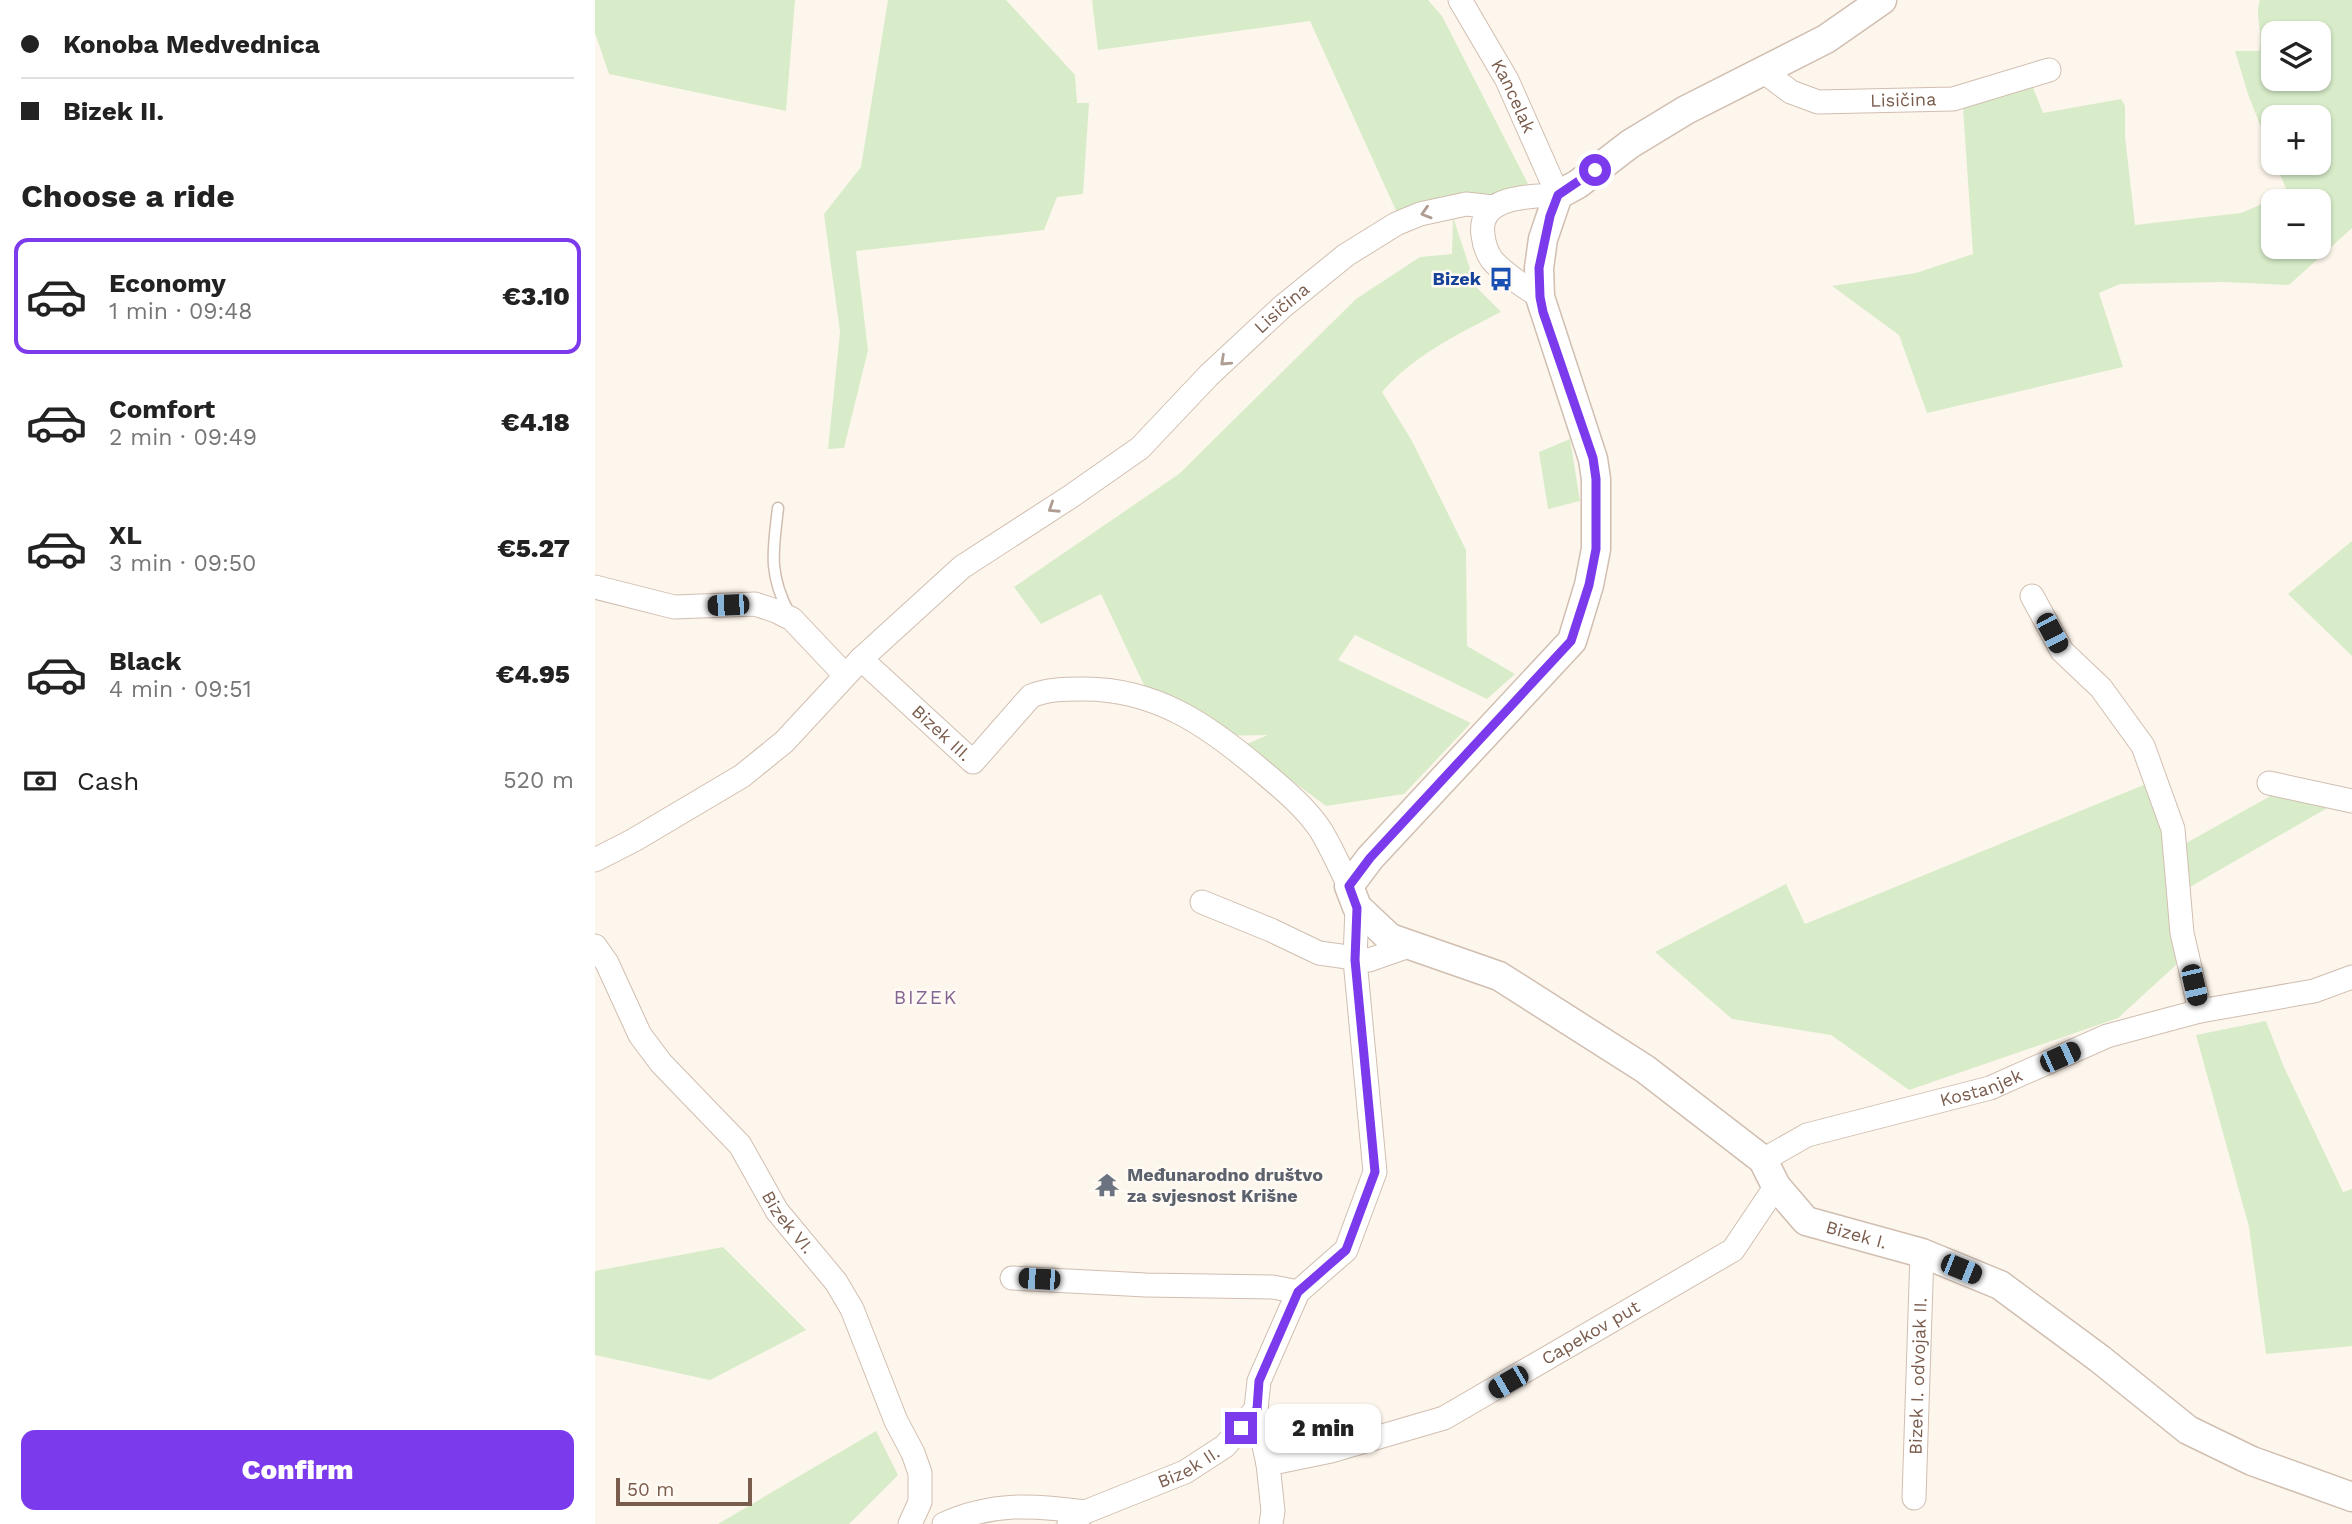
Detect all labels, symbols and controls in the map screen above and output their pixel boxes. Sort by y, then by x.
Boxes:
map controls [2261,21,2331,259]
button: layers [2261,21,2331,91]
text: Konoba Medvednica [63,29,320,59]
street label: Kancelak [1487,55,1540,136]
street label: Lisičina [1870,88,1936,111]
text: Bizek II. [63,96,164,126]
button: + [2261,105,2331,175]
route start [1579,154,1611,186]
text: Choose a ride [21,177,235,215]
button: − [2261,189,2331,259]
one-way arrow [1420,204,1432,219]
icon: car [25,265,88,328]
bus stop icon: Bizek [1487,265,1515,293]
text: Economy [109,268,226,298]
place label: Bizek [1433,268,1482,289]
street label: Lisičina [1250,278,1313,338]
text: €3.10 [502,281,570,311]
text: 1 min · 09:48 [109,298,253,325]
one-way arrow [1220,352,1233,365]
icon: car [25,391,88,454]
text: Comfort [109,394,215,424]
text: €4.18 [501,407,570,437]
text: 2 min · 09:49 [109,424,257,451]
one-way arrow [1048,500,1061,513]
icon: car [25,517,88,580]
text: XL [109,520,142,550]
text: €5.27 [497,533,570,563]
text: 3 min · 09:50 [109,550,256,577]
car [707,594,750,616]
car [2033,610,2072,656]
icon: car [25,643,88,706]
text: Black [109,646,181,676]
text: €4.95 [496,659,570,689]
text: 4 min · 09:51 [109,676,252,703]
street label: Bizek III. [908,700,976,765]
icon: cash [21,762,59,800]
text: Cash [77,766,139,796]
text: 520 m [503,767,574,794]
car [2180,962,2209,1008]
district label: BIZEK [894,986,958,1009]
car [2037,1039,2084,1075]
street label: Kostanjek [1937,1064,2025,1110]
place label: Međunarodno društvo za svjesnost Krišne [1127,1164,1323,1206]
temple icon: Međunarodno društvo za svjesnost Krišne [1093,1171,1121,1199]
street label: Bizek VI. [758,1187,819,1258]
street label: Bizek I. [1824,1216,1889,1253]
car [1938,1251,1985,1287]
car [1018,1267,1061,1291]
street label: Capekov put [1538,1295,1644,1369]
street label: Bizek I. odvojak II. [1904,1297,1931,1455]
car [1485,1362,1532,1402]
callout: 2 min [1265,1404,1381,1452]
route end [1225,1412,1257,1444]
text: 2 min [1292,1415,1354,1442]
button: Confirm [21,1430,574,1510]
street label: Bizek II. [1154,1441,1223,1492]
scale bar [616,1475,753,1507]
text: 50 m [627,1478,674,1501]

